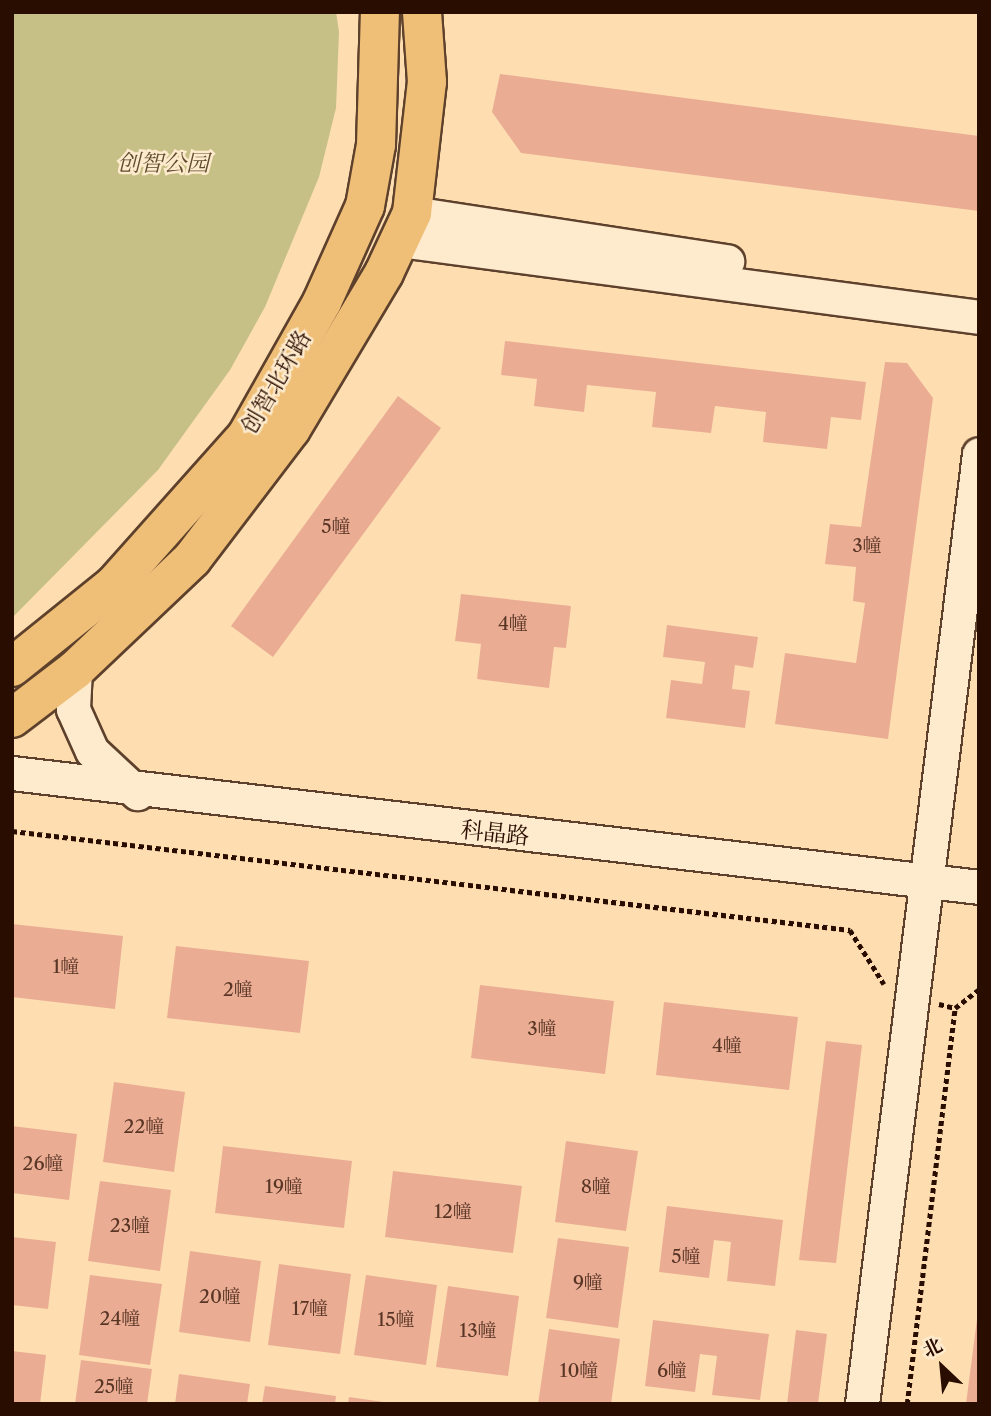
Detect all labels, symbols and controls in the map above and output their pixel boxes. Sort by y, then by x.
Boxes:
park label: 创智公园 [117,149,209,177]
street label: 创智北环路 [235,325,317,439]
house number: 5幢 [321,516,351,538]
house number: 3幢 [852,535,882,557]
house number: 4幢 [498,613,528,635]
street label: 科晶路 [459,816,531,850]
house number: 1幢 [53,956,79,978]
house number: 2幢 [223,979,253,1001]
house number: 3幢 [527,1018,557,1040]
house number: 4幢 [712,1035,742,1057]
house number: 22幢 [124,1116,164,1138]
house number: 26幢 [22,1153,64,1175]
house number: 19幢 [265,1176,303,1198]
house number: 8幢 [581,1176,611,1198]
house number: 12幢 [434,1201,472,1223]
house number: 23幢 [110,1215,150,1237]
house number: 5幢 [671,1246,701,1268]
house number: 9幢 [573,1272,603,1294]
house number: 20幢 [199,1286,241,1308]
house number: 17幢 [292,1298,328,1320]
house number: 24幢 [100,1308,140,1330]
house number: 15幢 [377,1309,415,1331]
house number: 13幢 [459,1320,497,1342]
north arrow [907,1332,977,1402]
text: 北 [919,1333,946,1362]
house number: 10幢 [559,1360,599,1382]
house number: 6幢 [657,1360,687,1382]
house number: 25幢 [94,1376,134,1398]

